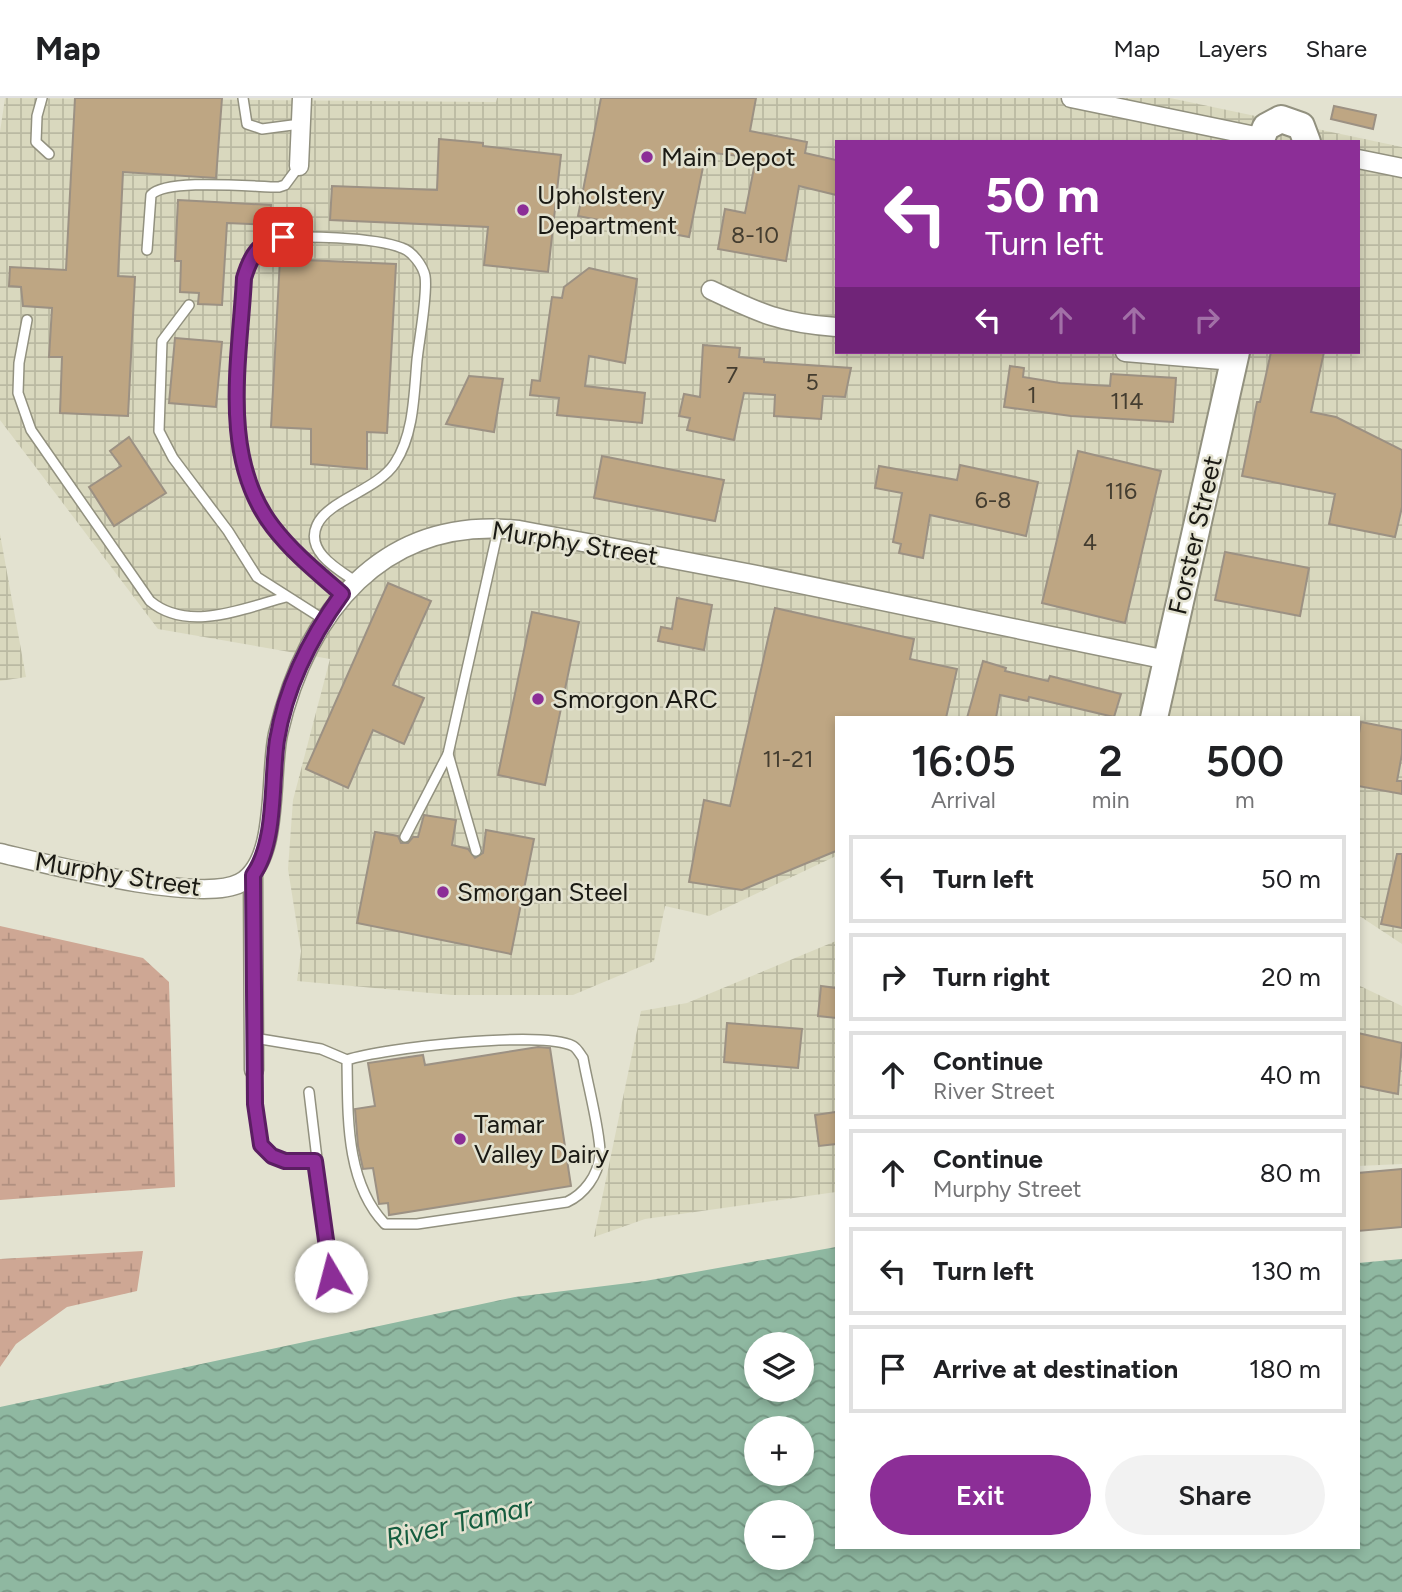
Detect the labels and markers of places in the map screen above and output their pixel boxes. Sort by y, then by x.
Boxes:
place label: Main Depot [661,141,796,173]
marker: Main Depot [639,149,655,165]
place label: Upholstery Department [537,179,677,241]
marker: Upholstery Department [515,202,531,218]
pin [253,207,313,267]
place label: Smorgon ARC [552,683,718,715]
marker: Smorgon ARC [530,691,546,707]
place label: Smorgan Steel [457,876,628,908]
marker: Smorgan Steel [435,884,451,900]
place label: Tamar Valley Dairy [474,1108,610,1170]
marker: Tamar Valley Dairy [452,1131,468,1147]

